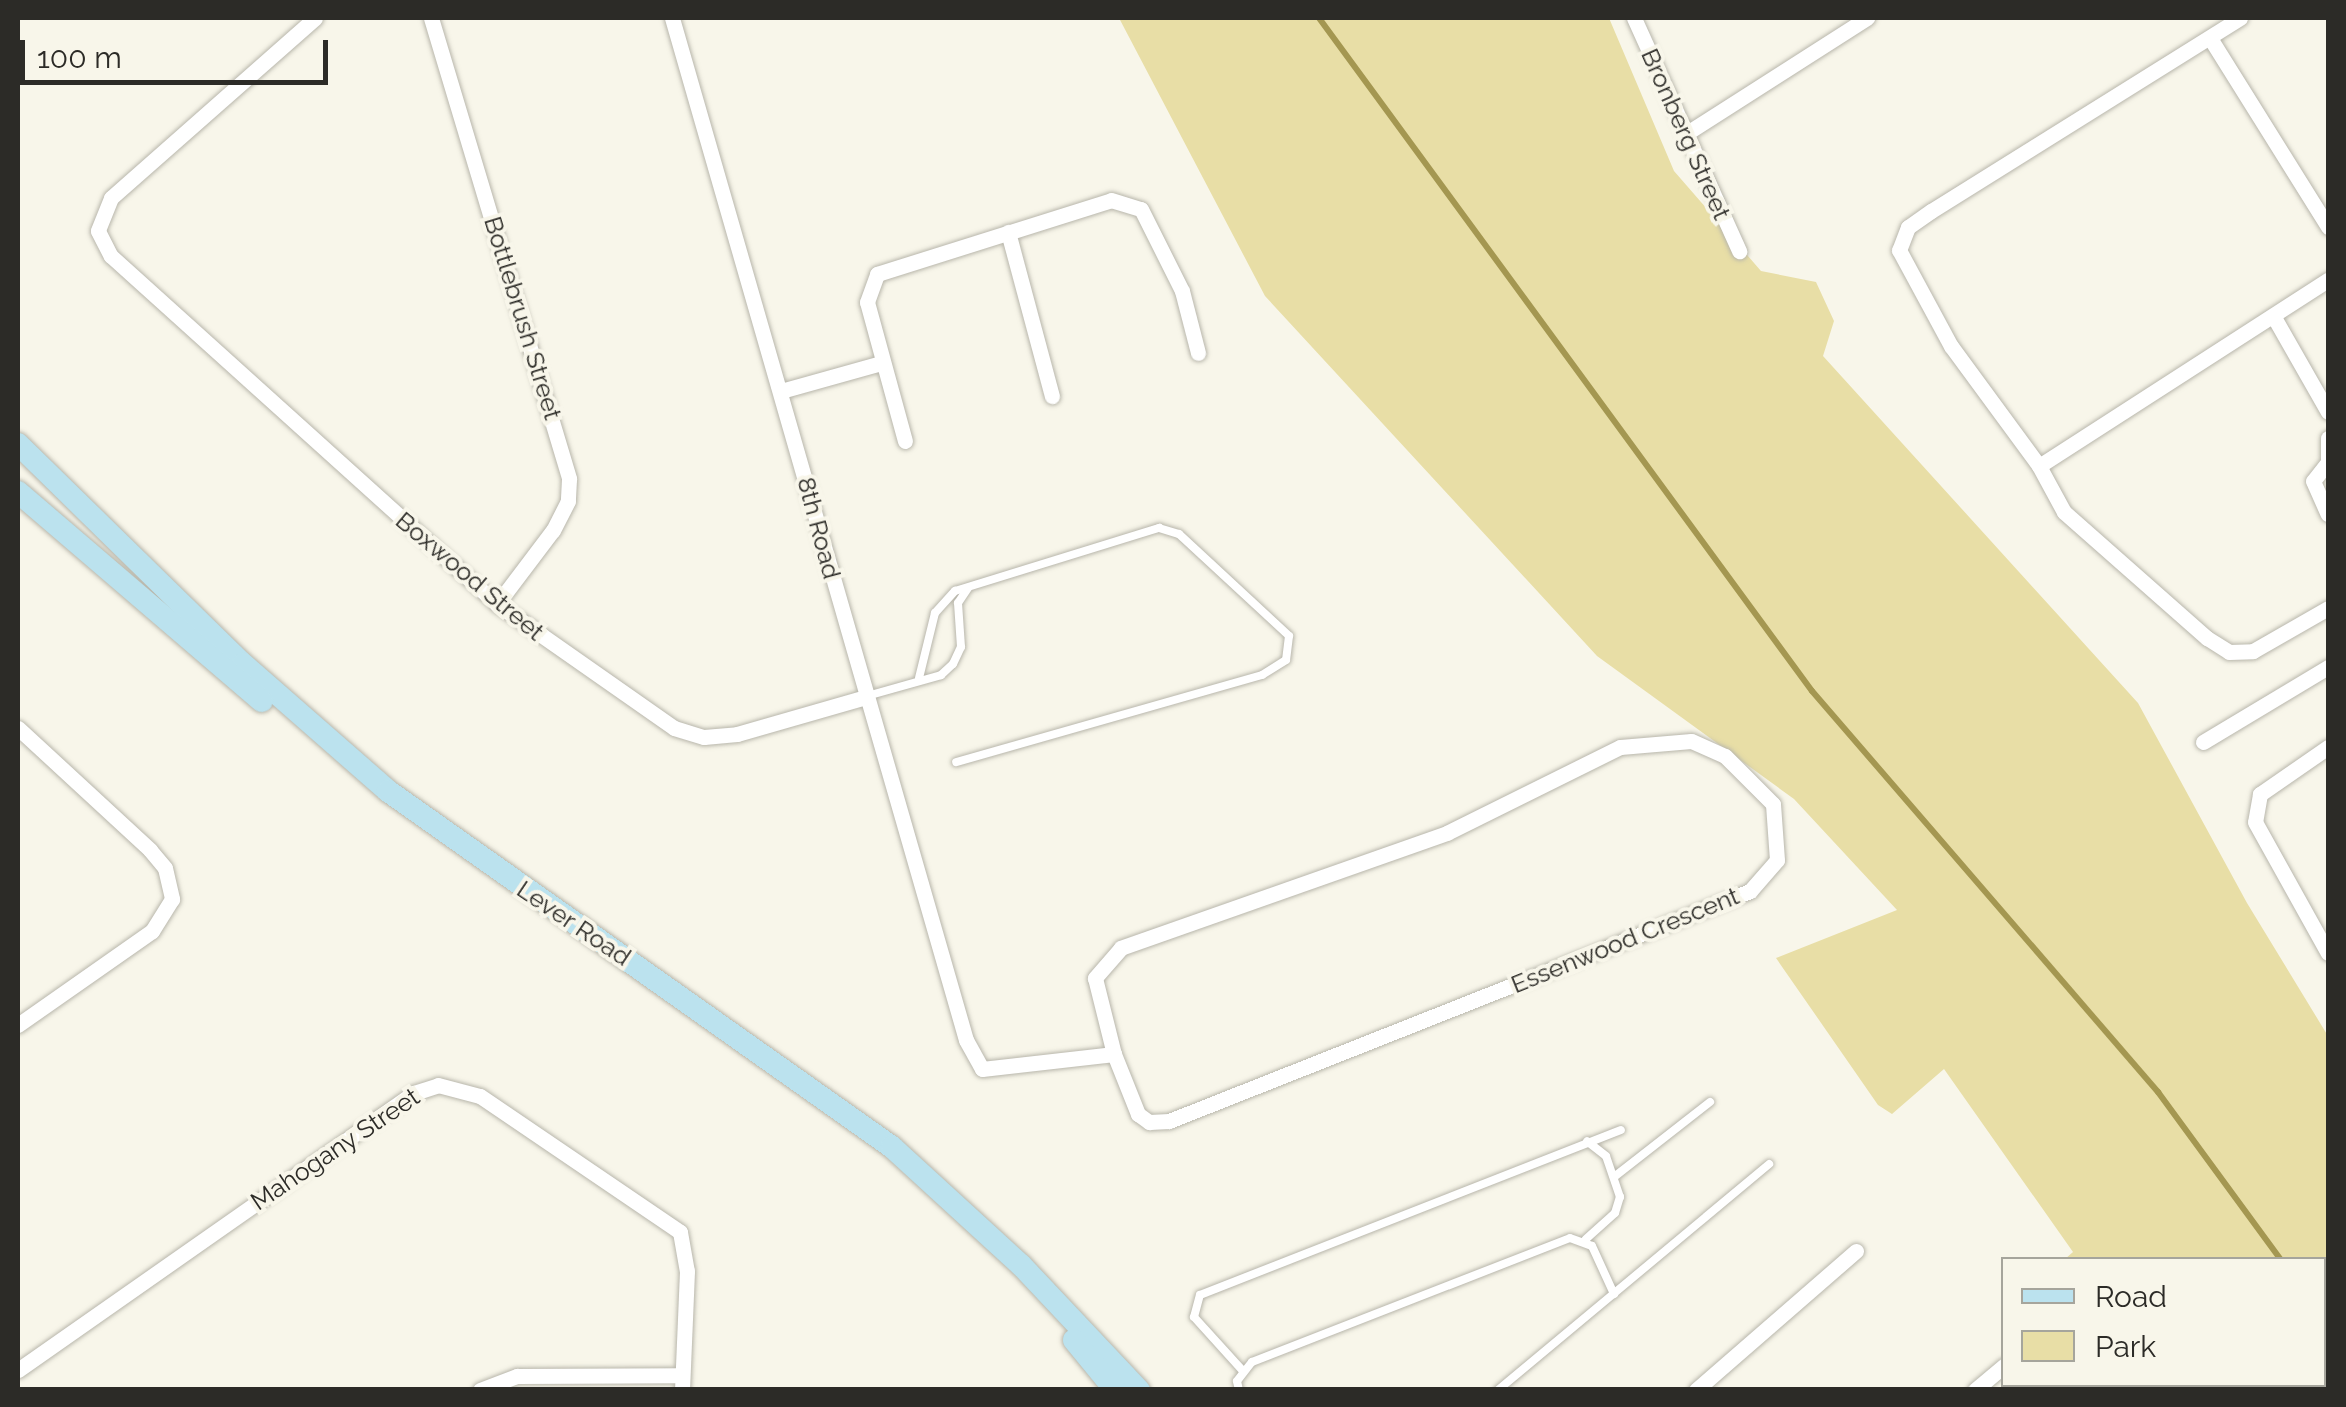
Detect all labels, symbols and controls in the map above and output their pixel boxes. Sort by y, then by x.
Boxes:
scale bar [25,20,332,82]
text: 100 m [37,40,122,75]
street label: Bronberg Street [1635,44,1737,224]
street label: Bottlebrush Street [478,213,568,423]
street label: 8th Road [791,474,847,582]
street label: Boxwood Street [390,505,550,647]
street label: Lever Road [511,874,637,972]
street label: Essenwood Crescent [1507,881,1743,999]
street label: Mahogany Street [245,1081,425,1217]
legend [2001,1257,2326,1387]
text: Road [2095,1279,2167,1314]
text: Park [2095,1329,2156,1364]

